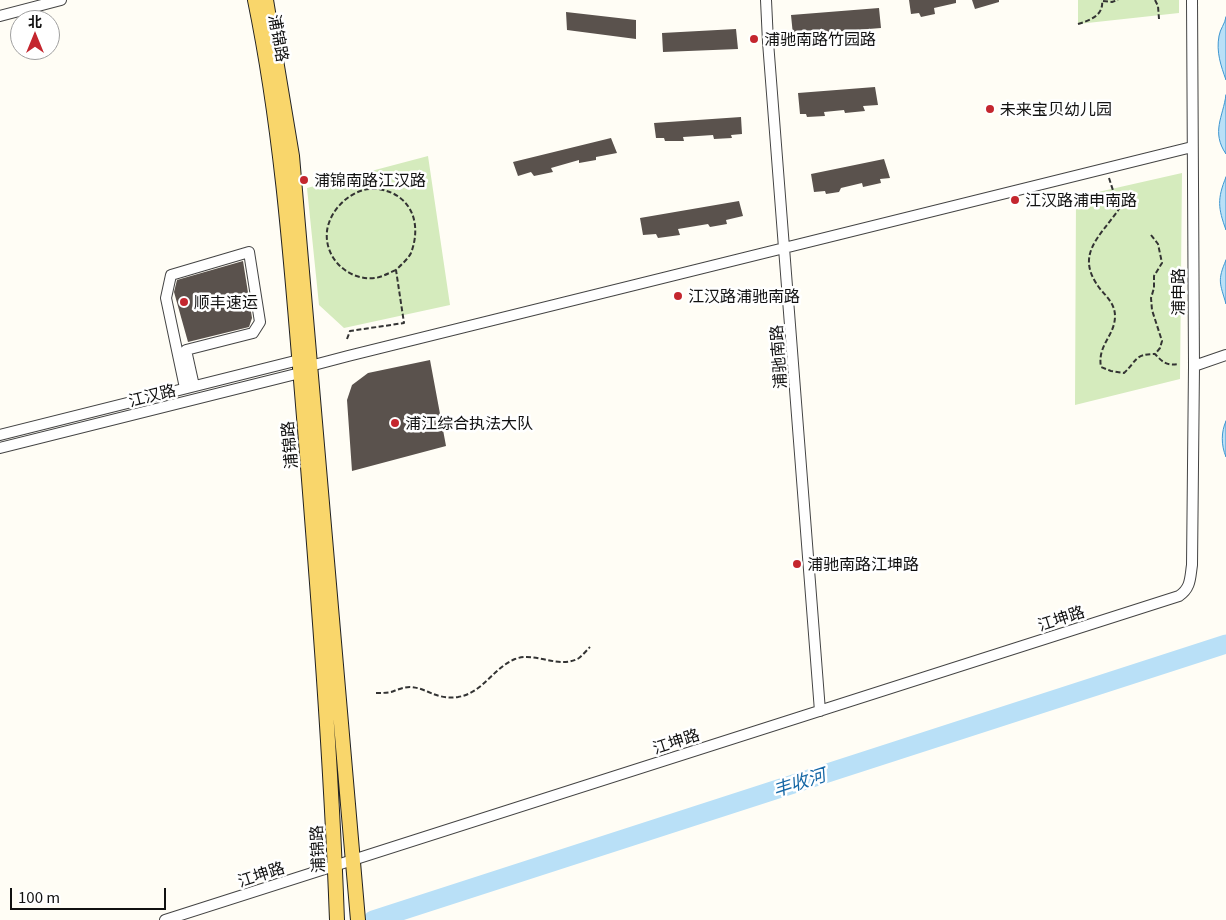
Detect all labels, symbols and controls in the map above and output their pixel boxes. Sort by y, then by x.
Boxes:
north arrow [10,10,60,60]
text: 北 [28,11,42,31]
street label: 浦锦路 [265,13,293,63]
place label: 浦驰南路竹园路 [764,29,876,49]
marker: 浦驰南路竹园路 [748,33,760,45]
place label: 未来宝贝幼儿园 [1000,99,1112,119]
marker: 未来宝贝幼儿园 [984,103,996,115]
place label: 浦锦南路江汉路 [314,170,426,190]
marker: 浦锦南路江汉路 [298,174,310,186]
place label: 江汉路浦申南路 [1025,190,1137,210]
marker: 江汉路浦申南路 [1009,194,1021,206]
street label: 浦申路 [1168,268,1188,316]
place label: 江汉路浦驰南路 [688,286,800,306]
marker: 江汉路浦驰南路 [672,290,684,302]
place label: 顺丰速运 [194,292,258,312]
marker: 顺丰速运 [178,296,190,308]
street label: 浦驰南路 [766,324,790,390]
street label: 江汉路 [126,380,178,410]
place label: 浦江综合执法大队 [405,413,533,433]
marker: 浦江综合执法大队 [389,417,401,429]
street label: 浦锦路 [277,420,301,470]
place label: 浦驰南路江坤路 [807,554,919,574]
marker: 浦驰南路江坤路 [791,558,803,570]
street label: 江坤路 [1035,601,1087,635]
street label: 江坤路 [650,724,702,758]
water label: 丰收河 [770,763,828,801]
street label: 浦锦路 [306,825,328,873]
street label: 江坤路 [235,857,287,891]
scale bar [12,878,169,910]
text: 100 m [18,886,60,907]

